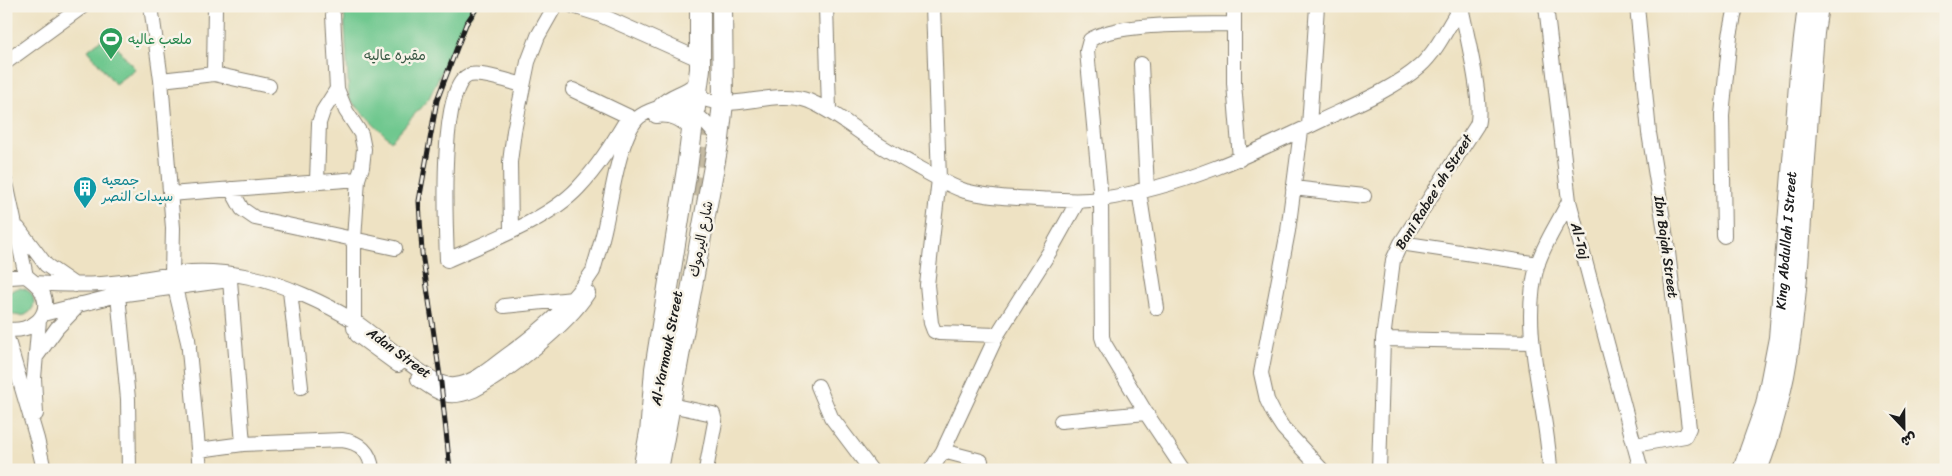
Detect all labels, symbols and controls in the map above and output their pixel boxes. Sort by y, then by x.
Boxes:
sports icon: ملعب عاليه [98,26,124,60]
place label: ملعب عاليه [128,27,192,52]
park label: مقبره عاليه [364,43,426,68]
street label: Bani Rabee'ah Street [1388,128,1480,255]
place label: جمعيه سيدات النصر [101,168,173,209]
street label: King Abdullah I Street [1768,170,1804,311]
building icon: جمعيه سيدات النصر [72,175,98,209]
street label: Ibn Bajah Street [1646,193,1686,300]
street label: شارع اليرموك [681,199,721,279]
street label: Al-Taj [1563,219,1597,263]
street label: Al-Yarmouk Street [643,289,690,408]
street label: Adan Street [360,320,437,385]
north arrow [1880,404,1930,454]
text: ش [1897,425,1921,454]

